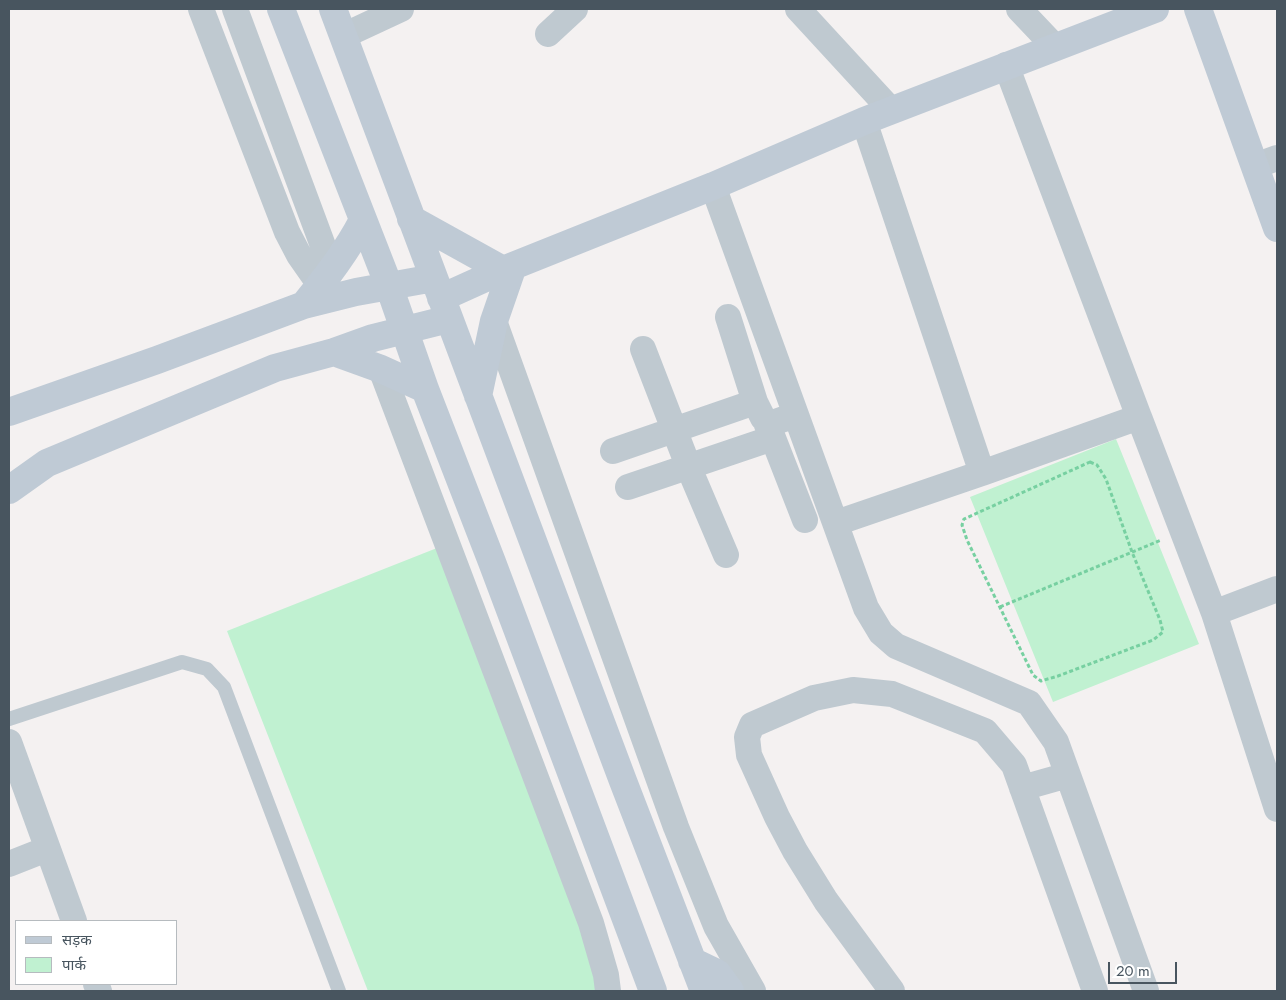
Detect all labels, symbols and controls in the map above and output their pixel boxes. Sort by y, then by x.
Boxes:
legend [15,920,178,985]
text: सड़क [62,929,92,951]
scale bar [1111,952,1180,984]
text: पार्क [62,954,86,976]
text: 20 m [1116,960,1150,982]

